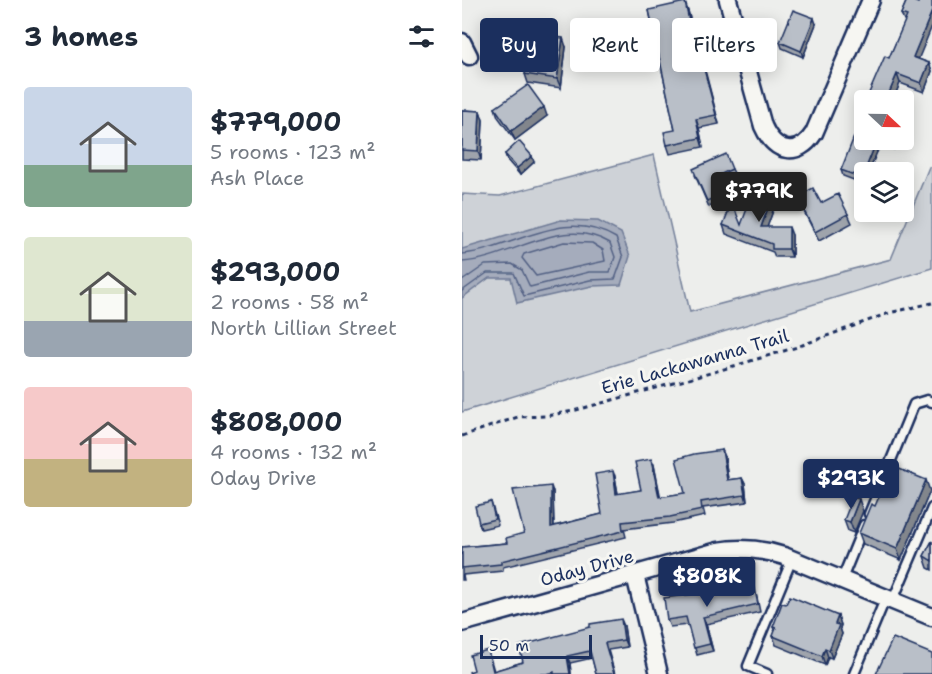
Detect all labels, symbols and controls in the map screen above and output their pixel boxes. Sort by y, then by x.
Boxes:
chip: Buy [480,18,558,72]
chip: Rent [570,18,660,72]
chip: Filters [672,18,777,72]
text: 3 homes [24,19,138,54]
icon: filters [405,20,438,53]
north arrow [854,90,914,150]
map controls [854,90,914,222]
text: $779,000 [210,104,341,139]
icon: home [72,111,144,183]
text: 5 rooms · 123 m² [210,139,376,165]
button: layers [854,162,914,222]
text: Ash Place [210,165,304,191]
pin: $779K [717,172,801,223]
text: $779K [725,178,793,204]
text: $293,000 [210,254,341,289]
icon: home [72,261,144,333]
text: 2 rooms · 58 m² [210,289,369,315]
text: North Lillian Street [210,315,397,341]
street label: Erie Lackawanna Trail [599,324,792,400]
text: $808,000 [210,404,342,439]
icon: home [72,411,144,483]
text: 4 rooms · 132 m² [210,439,377,465]
pin: $293K [809,459,893,510]
text: Oday Drive [210,465,317,491]
text: $293K [817,465,885,491]
street label: Oday Drive [538,544,636,592]
pin: $808K [665,557,749,608]
text: $808K [672,563,742,589]
scale bar [480,632,592,660]
text: 50 m [489,635,529,656]

